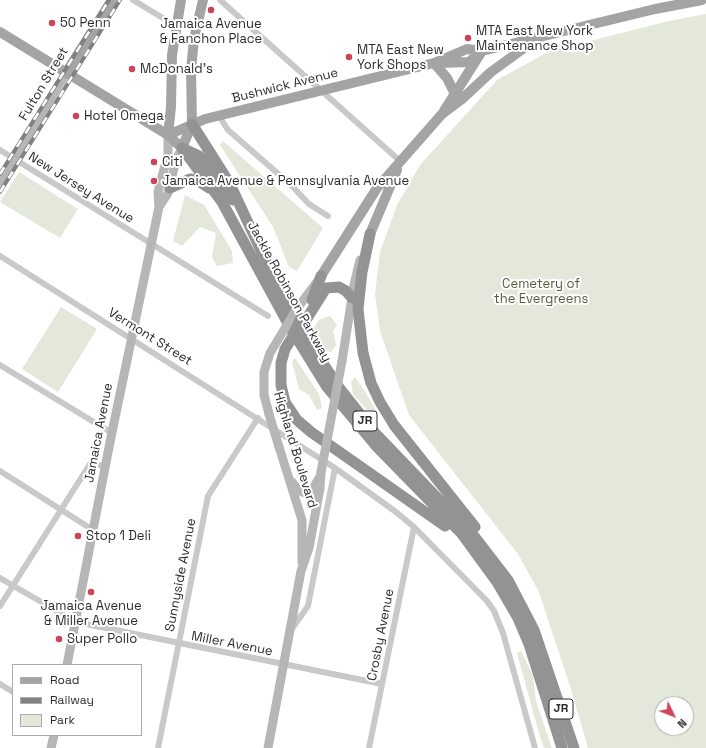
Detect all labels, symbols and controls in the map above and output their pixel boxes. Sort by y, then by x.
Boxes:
marker: Jamaica Avenue & Fanchon Place [206,5,216,15]
place label: 50 Penn [60,15,111,31]
place label: Jamaica Avenue & Fanchon Place [160,16,262,47]
marker: 50 Penn [47,18,57,28]
place label: MTA East New York Maintenance Shop [476,23,594,54]
marker: MTA East New York Maintenance Shop [463,33,473,43]
place label: MTA East New York Shops [357,42,444,73]
street label: Fulton Street [16,44,72,124]
marker: MTA East New York Shops [344,52,354,62]
place label: McDonald's [140,61,213,77]
marker: McDonald's [127,64,137,74]
street label: Bushwick Avenue [230,65,340,107]
place label: Hotel Omega [84,108,164,124]
marker: Hotel Omega [71,111,81,121]
street label: New Jersey Avenue [25,149,137,227]
place label: Citi [162,154,183,170]
marker: Citi [149,157,159,167]
place label: Jamaica Avenue & Pennsylvania Avenue [162,173,409,189]
marker: Jamaica Avenue & Pennsylvania Avenue [149,176,159,186]
street label: Jackie Robinson Parkway [244,219,334,365]
park label: Cemetery of the Evergreens [494,276,588,307]
street label: Vermont Street [105,305,195,369]
street label: Jamaica Avenue [82,382,116,484]
street label: Highland Boulevard [270,390,320,510]
road number: JR [353,411,377,431]
street label: Sunnyside Avenue [162,517,200,633]
place label: Stop 1 Deli [86,528,151,544]
marker: Stop 1 Deli [73,531,83,541]
marker: Jamaica Avenue & Miller Avenue [86,587,96,597]
street label: Crosby Avenue [364,588,398,682]
place label: Jamaica Avenue & Miller Avenue [40,598,142,629]
street label: Miller Avenue [190,628,274,660]
place label: Super Pollo [67,631,137,647]
marker: Super Pollo [54,634,64,644]
legend [12,664,142,736]
text: Road [50,672,79,688]
text: Railway [50,692,94,708]
north arrow [654,696,694,736]
road number: JR [549,699,573,719]
text: Park [50,712,75,728]
text: N [674,716,690,731]

